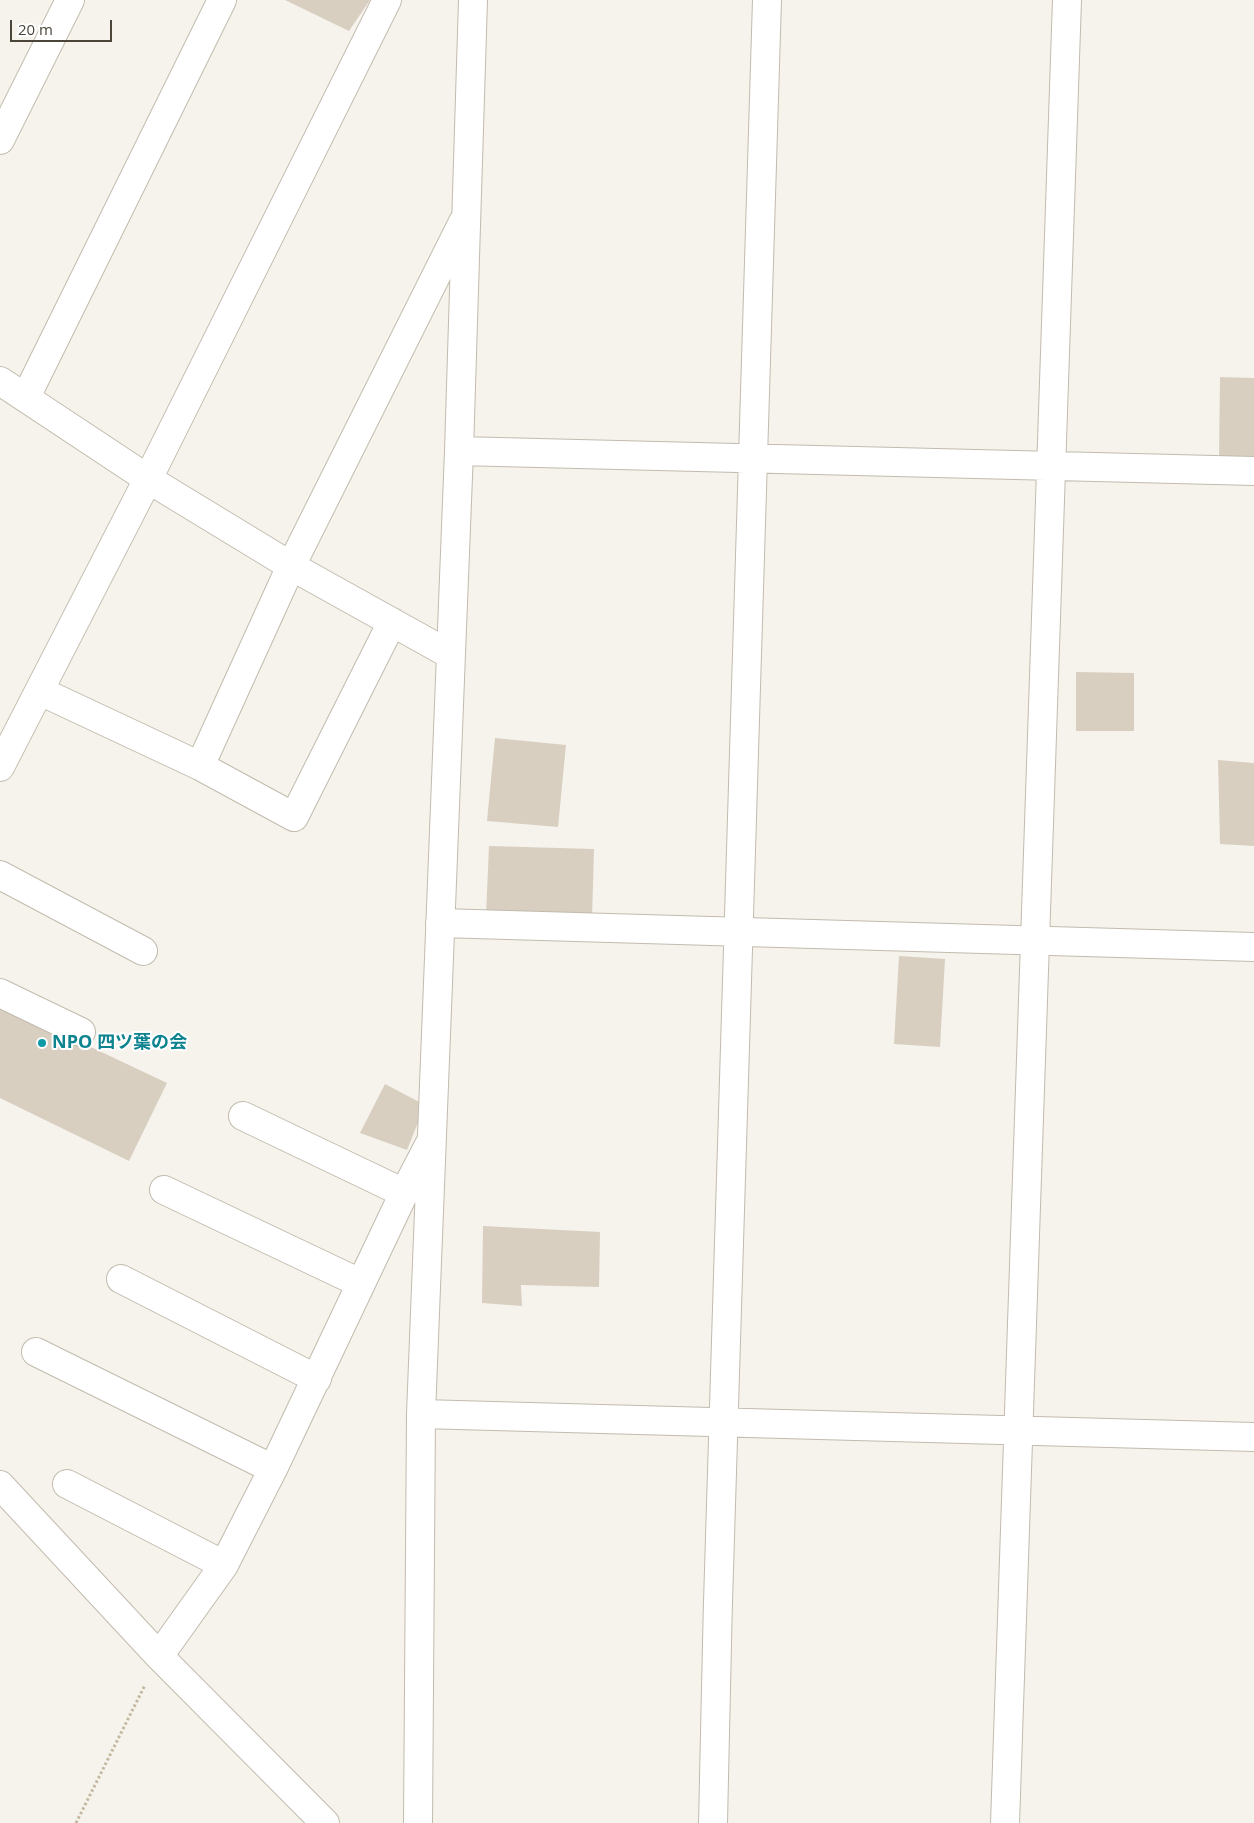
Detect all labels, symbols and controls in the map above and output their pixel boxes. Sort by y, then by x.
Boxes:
scale bar [12,10,115,42]
text: 20 m [18,19,53,39]
place label: NPO 四ツ葉の会 [52,1032,187,1054]
marker: NPO 四ツ葉の会 [36,1037,48,1049]

